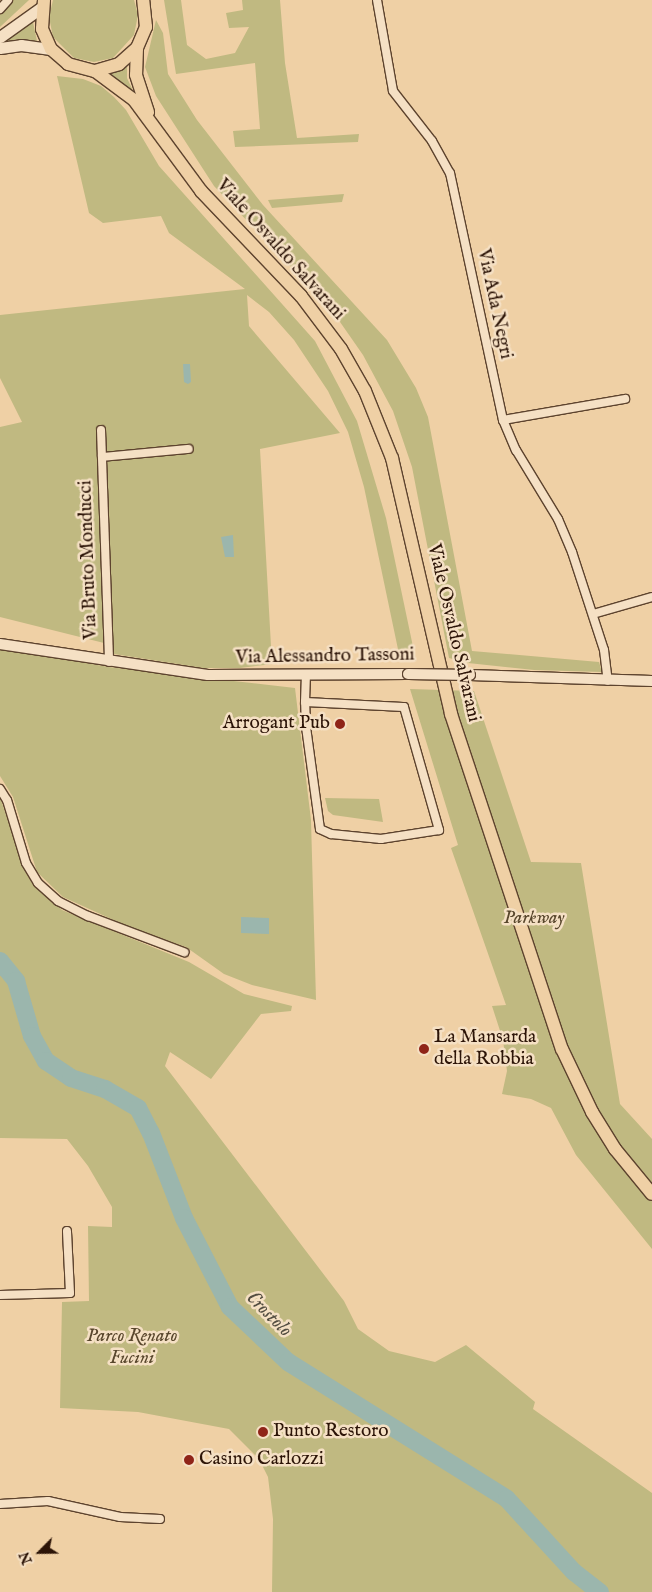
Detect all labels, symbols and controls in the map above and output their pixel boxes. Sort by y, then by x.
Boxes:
street label: Viale Osvaldo Salvarani [211,175,349,325]
street label: Via Ada Negri [471,247,517,361]
street label: Via Bruto Monducci [75,480,103,640]
street label: Viale Osvaldo Salvarani [421,542,485,724]
street label: Via Alessandro Tassoni [235,644,415,670]
place label: Arrogant Pub [223,713,330,735]
marker: Arrogant Pub [334,718,346,730]
park label: Parkway [504,908,564,930]
place label: La Mansarda della Robbia [434,1027,536,1071]
marker: La Mansarda della Robbia [418,1043,430,1055]
water label: Crostolo [241,1286,297,1342]
park label: Parco Renato Fucini [87,1326,177,1370]
place label: Punto Restoro [273,1421,388,1443]
marker: Punto Restoro [257,1426,269,1438]
place label: Casino Carlozzi [199,1449,324,1471]
marker: Casino Carlozzi [183,1454,195,1466]
north arrow [15,1527,65,1577]
text: N [16,1549,37,1567]

